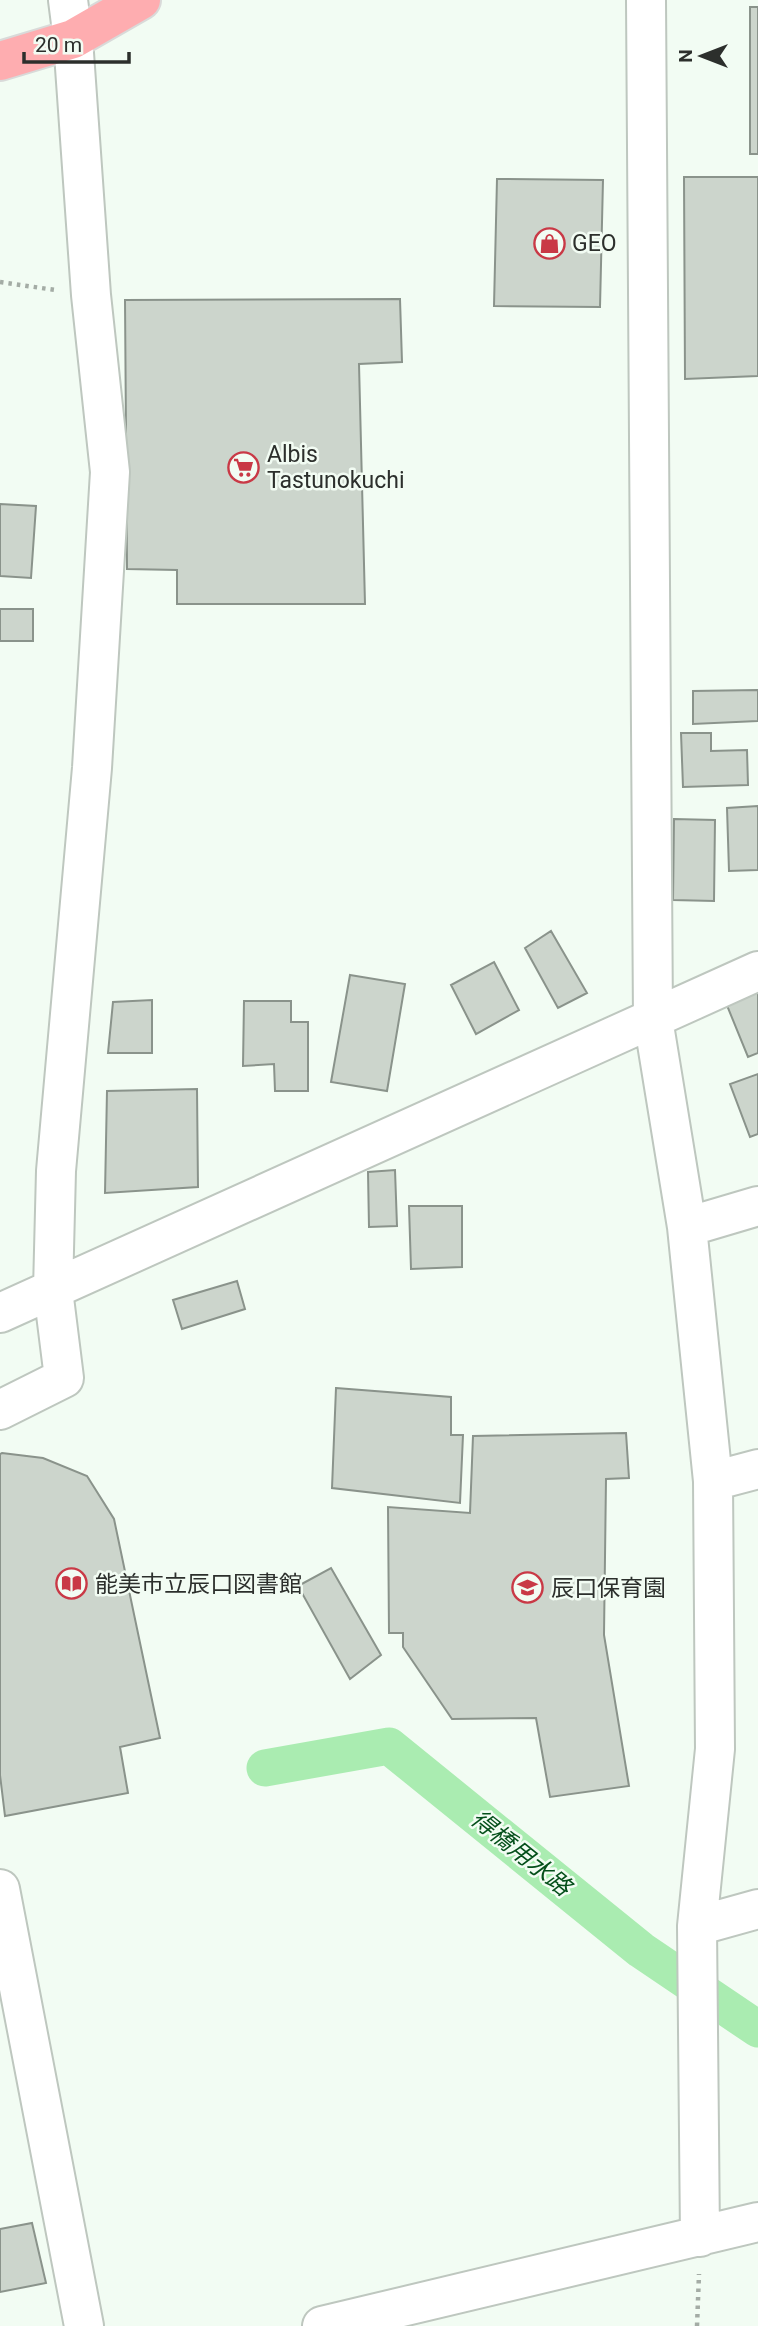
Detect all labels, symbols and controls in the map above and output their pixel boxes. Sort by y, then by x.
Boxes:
scale bar [24,21,130,65]
north arrow [667,21,737,91]
text: 20 m [35,33,82,57]
text: N [674,49,697,63]
shop icon: GEO [532,226,566,260]
place label: GEO [572,230,617,257]
place label: Albis Tastunokuchi [267,441,405,494]
supermarket icon: Albis Tastunokuchi [227,450,261,484]
library icon: 能美市立辰口図書館 [55,1567,89,1601]
place label: 能美市立辰口図書館 [95,1571,302,1598]
school or university icon: 辰口保育園 [511,1571,545,1605]
place label: 辰口保育園 [551,1575,666,1602]
water label: 得橋用水路 [466,1804,578,1903]

